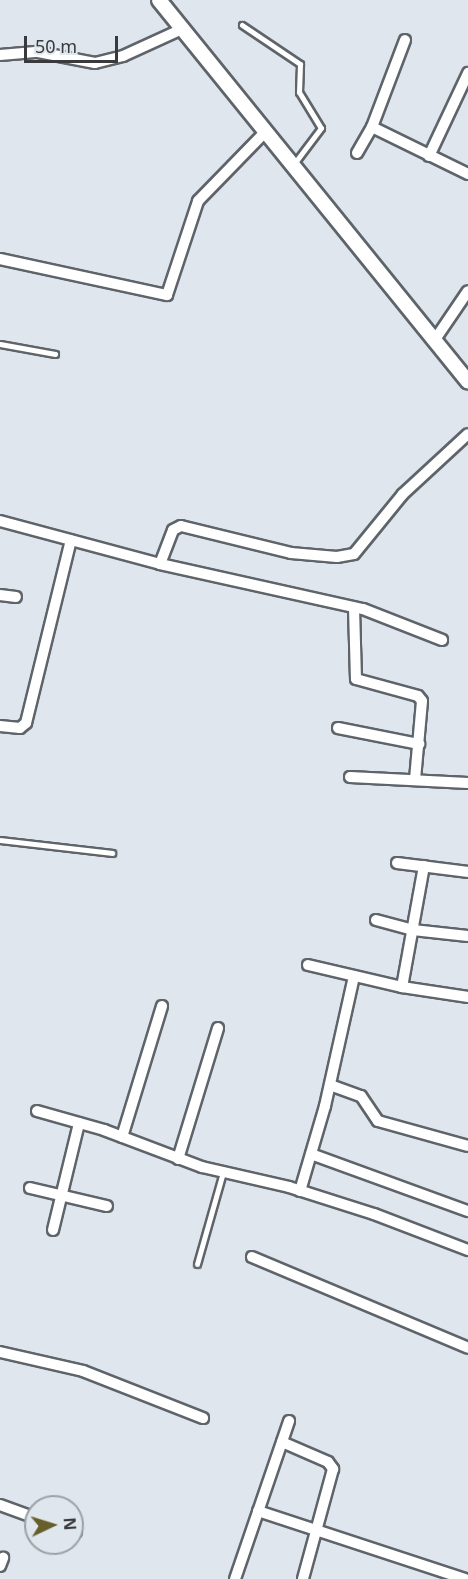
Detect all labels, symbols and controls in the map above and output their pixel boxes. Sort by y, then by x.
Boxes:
scale bar [27,24,122,62]
text: 50 m [35,34,77,58]
north arrow [24,1495,84,1555]
text: N [59,1517,81,1531]

